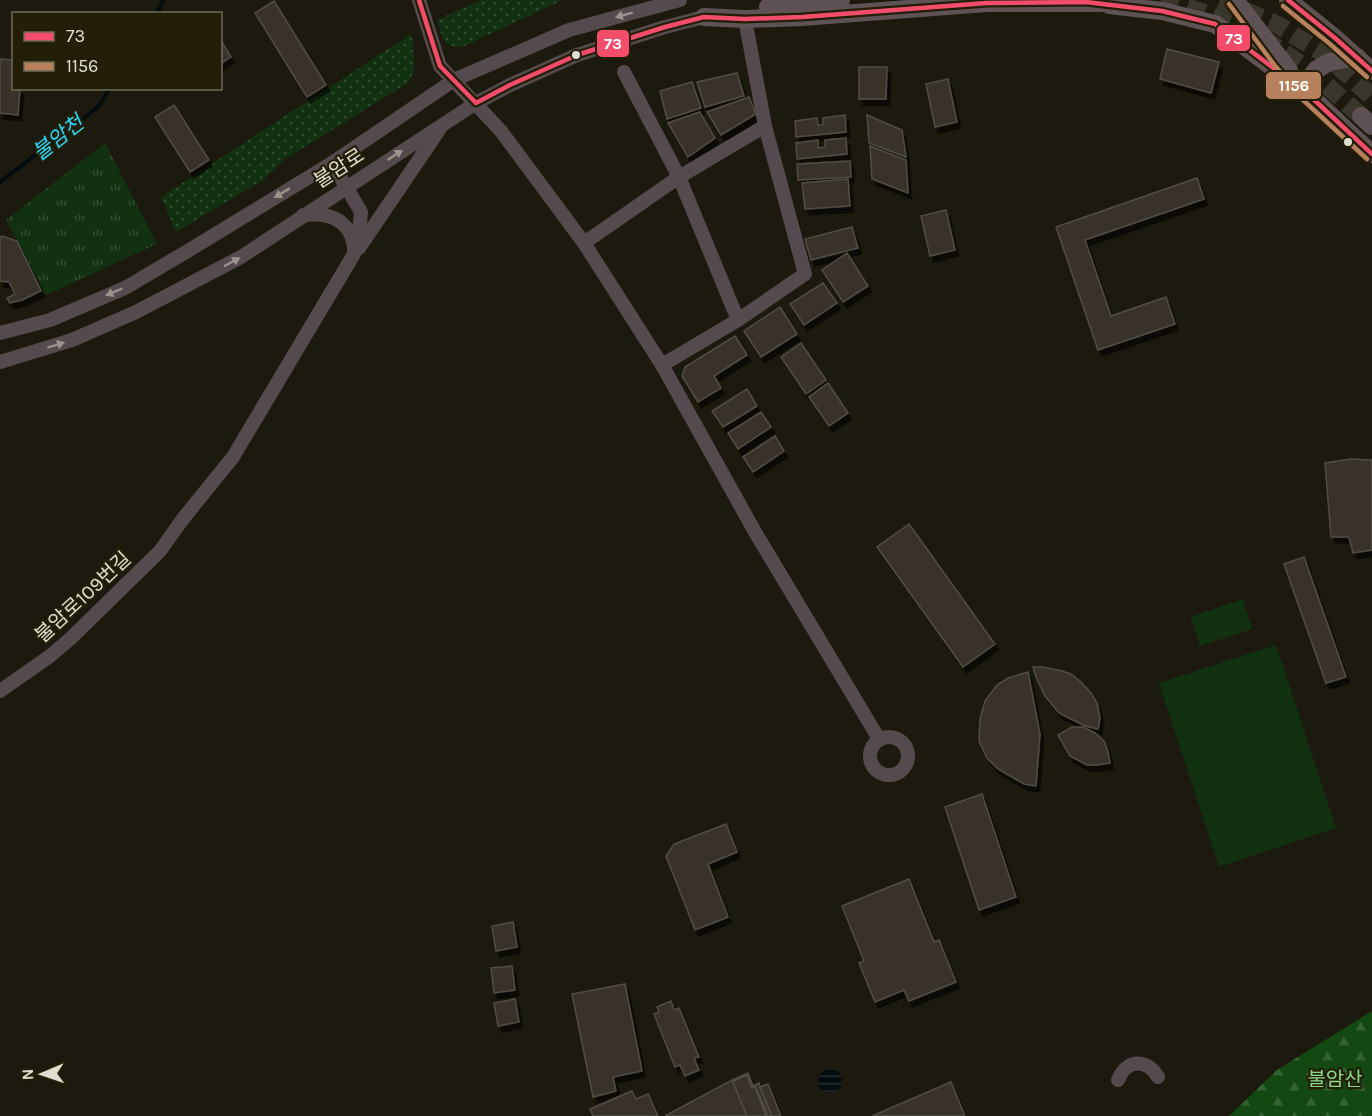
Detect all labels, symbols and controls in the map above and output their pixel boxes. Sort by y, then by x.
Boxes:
one-way arrow [615,11,633,20]
legend [12,12,222,90]
line badge: 73 [1216,24,1251,52]
text: 73 [66,25,85,47]
line badge: 73 [596,29,630,58]
text: 73 [1225,29,1243,48]
text: 73 [604,34,622,53]
unlabelled marker [570,49,582,61]
text: 1156 [66,55,98,77]
line badge: 1156 [1265,71,1322,100]
text: 1156 [1279,76,1309,95]
water label: 불암천 [28,109,90,165]
unlabelled marker [1342,136,1354,148]
street label: 불암로 [310,143,368,193]
one-way arrow [387,150,403,161]
one-way arrow [274,188,290,199]
one-way arrow [224,257,241,267]
one-way arrow [105,288,123,297]
one-way arrow [47,340,65,349]
street label: 불암로109번길 [31,547,135,647]
north arrow [12,1044,72,1104]
text: N [18,1068,37,1081]
park label: 불암산 [1307,1068,1363,1091]

